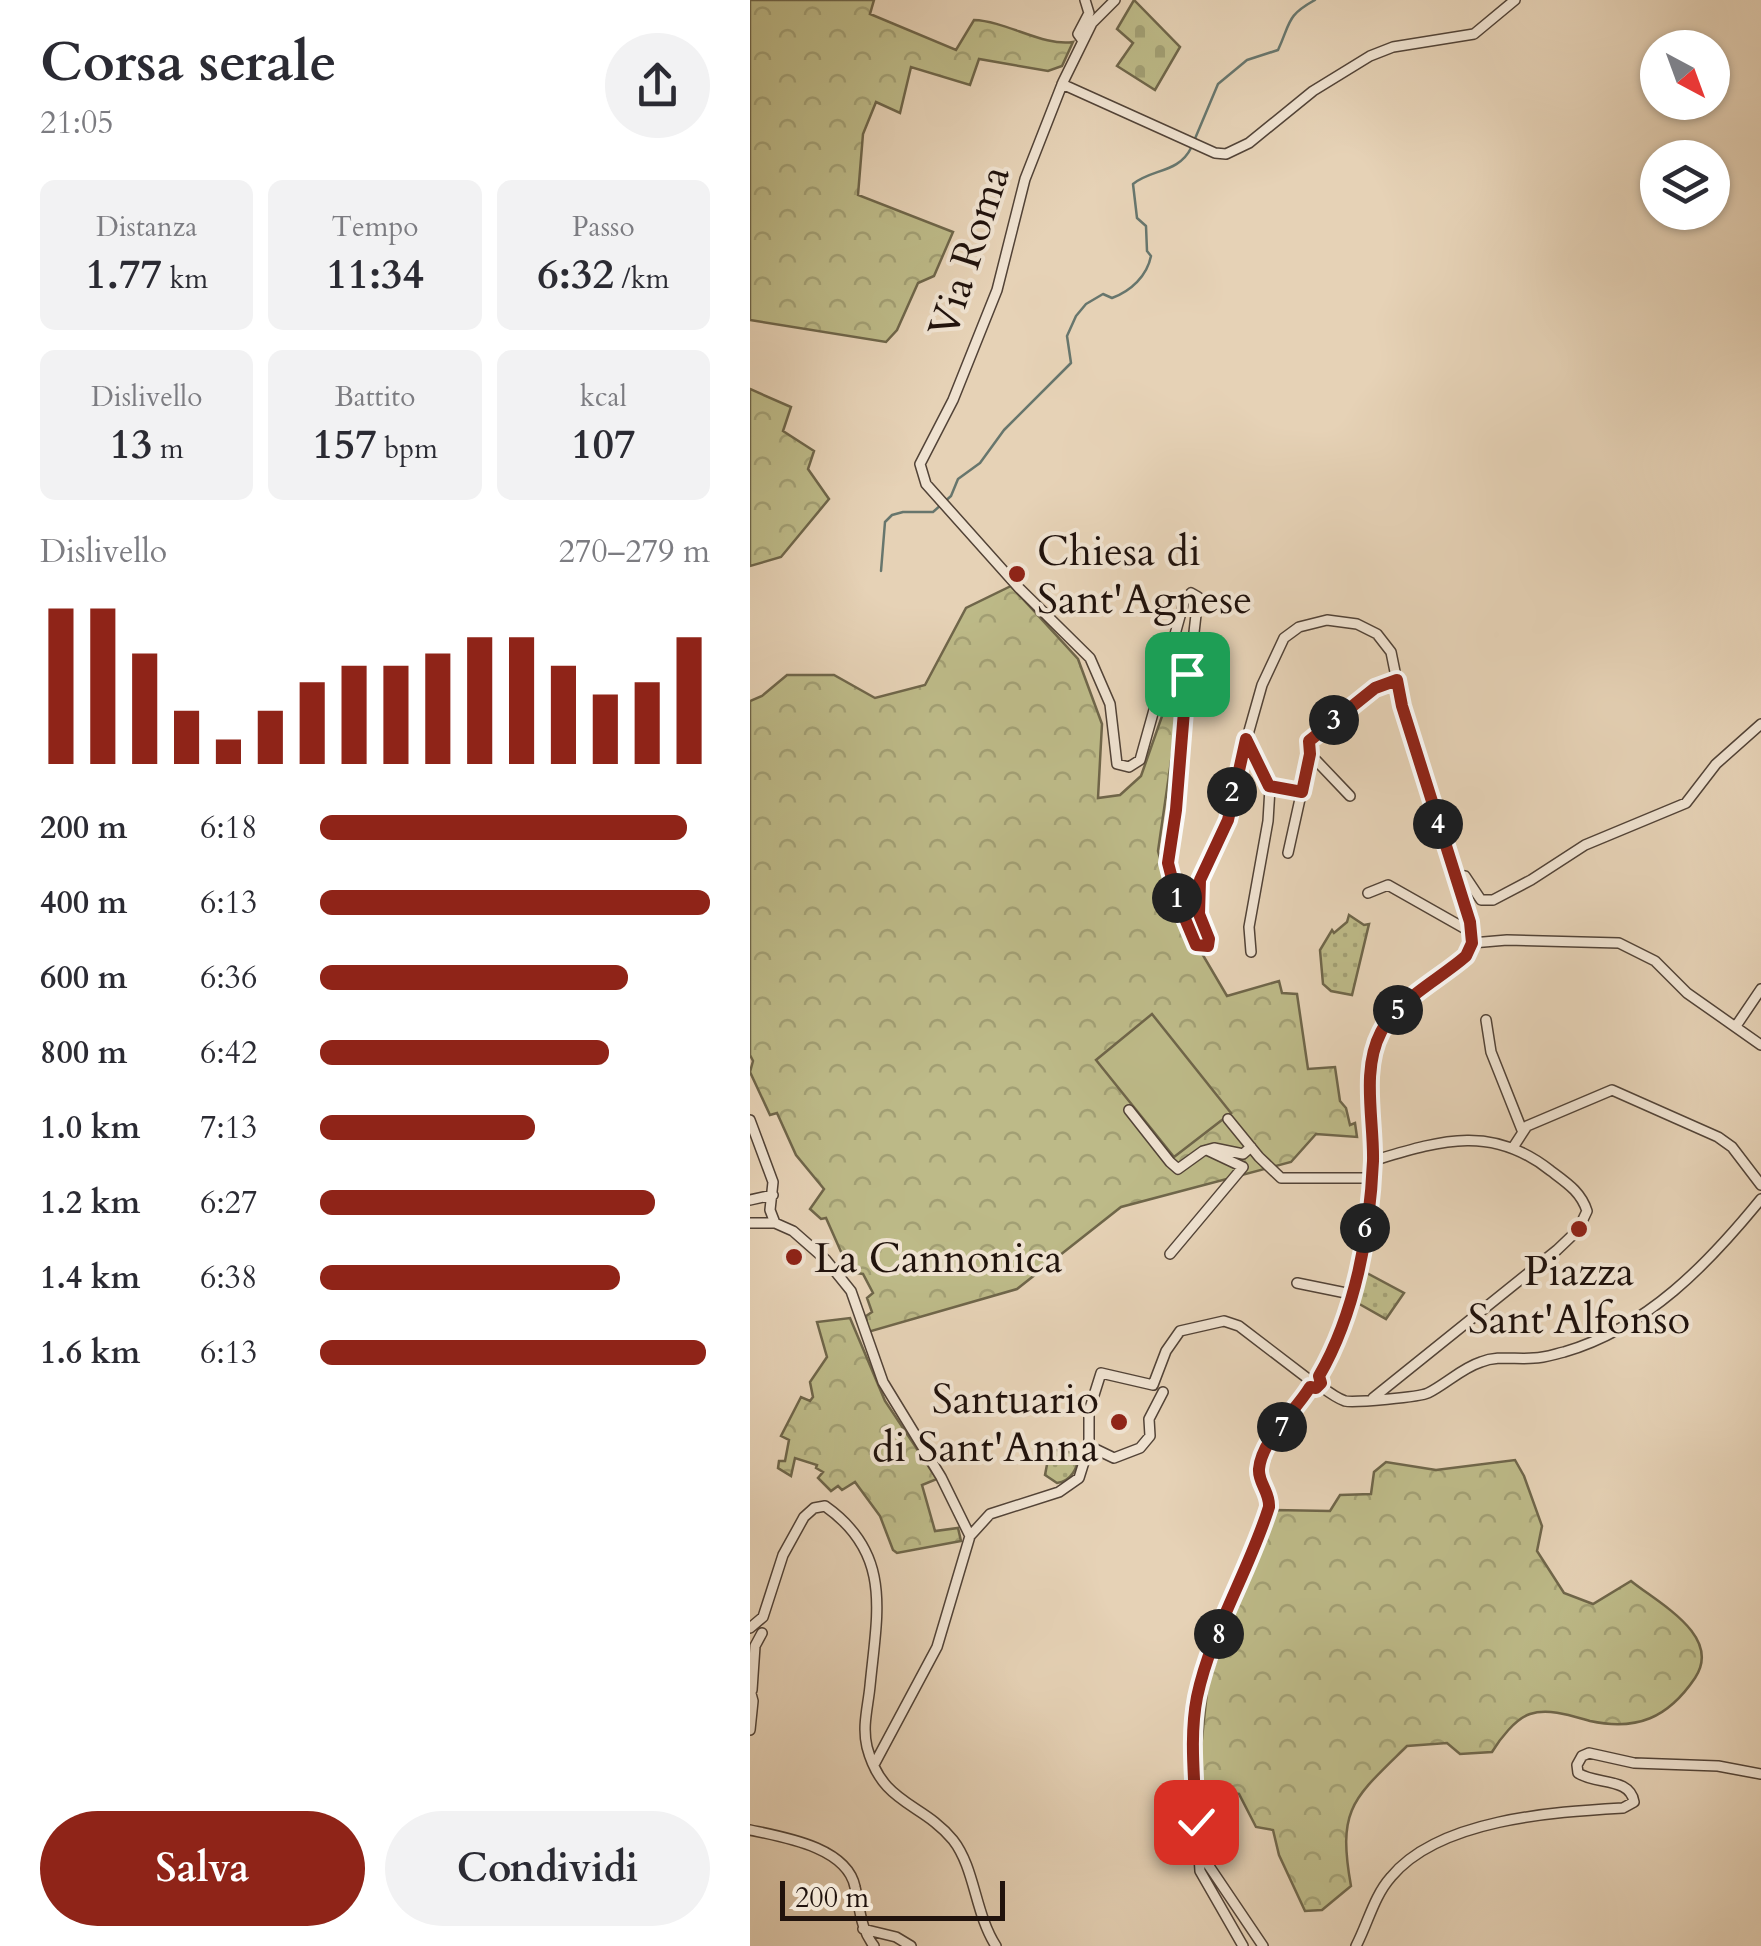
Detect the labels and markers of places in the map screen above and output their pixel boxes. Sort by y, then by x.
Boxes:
place label: Chiesa di Sant'Agnese [1037,523,1252,628]
marker: Chiesa di Sant'Agnese [1006,563,1028,585]
pin [1145,632,1230,717]
pin: 3 [1309,695,1359,745]
pin: 2 [1207,767,1257,817]
pin: 4 [1413,799,1463,849]
pin: 1 [1152,873,1202,923]
pin: 5 [1373,985,1423,1035]
pin: 6 [1340,1203,1390,1253]
marker: Piazza Sant'Alfonso [1568,1218,1590,1240]
place label: La Cannonica [814,1230,1063,1287]
place label: Piazza Sant'Alfonso [1468,1243,1690,1348]
marker: La Cannonica [783,1246,805,1268]
place label: Santuario di Sant'Anna [872,1371,1099,1476]
pin: 7 [1257,1402,1307,1452]
marker: Santuario di Sant'Anna [1108,1411,1130,1433]
pin: 8 [1194,1609,1244,1659]
pin [1154,1780,1239,1865]

